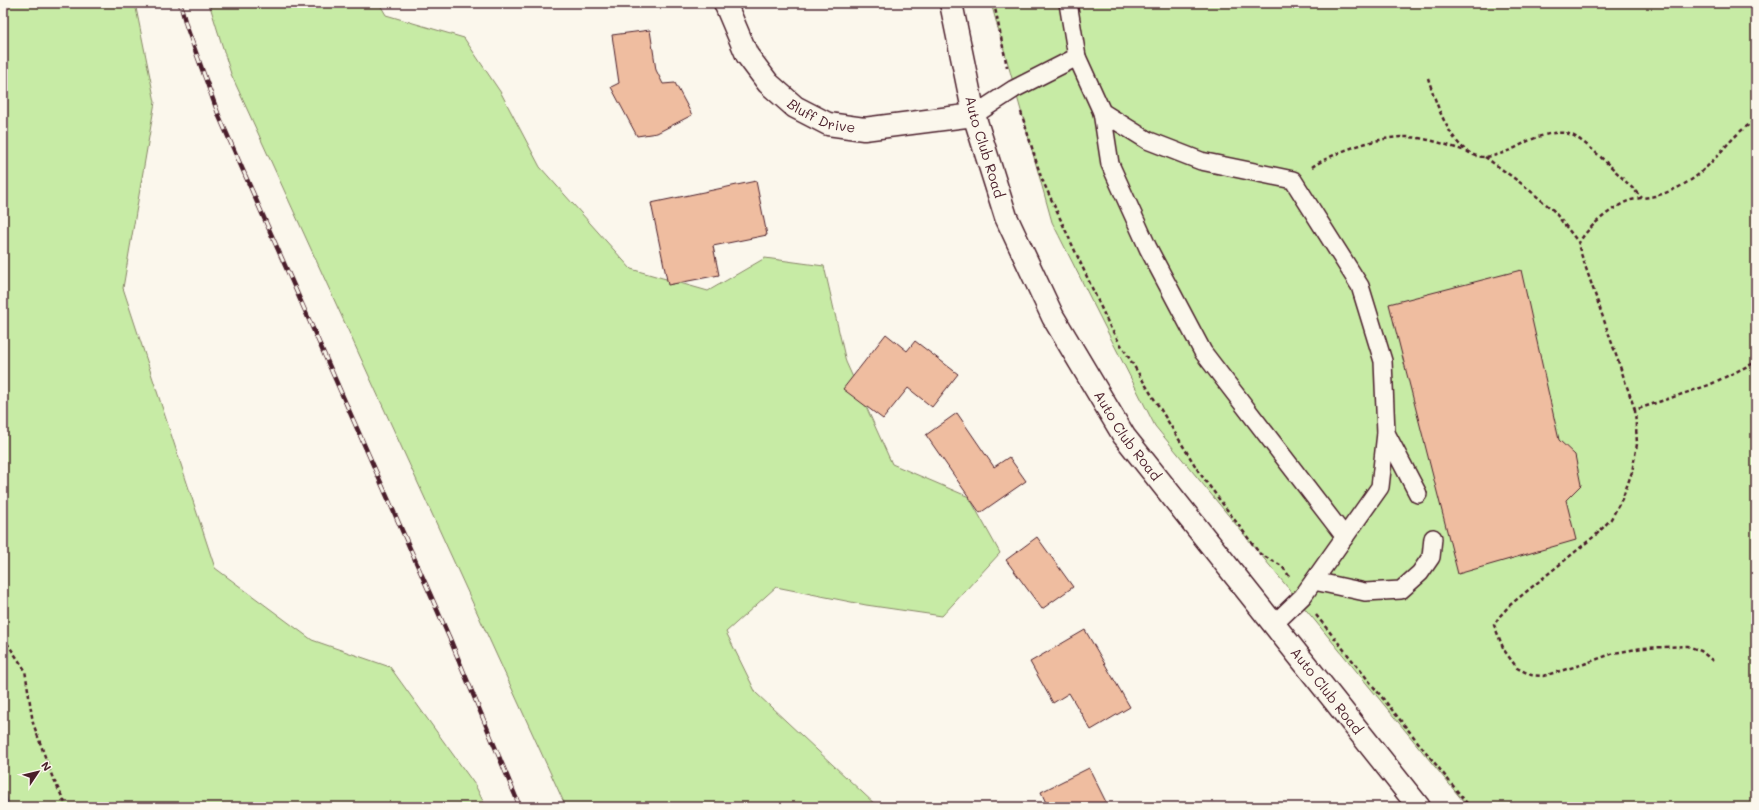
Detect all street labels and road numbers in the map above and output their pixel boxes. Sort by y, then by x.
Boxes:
street label: Bluff Drive [783,94,857,137]
street label: Auto Club Road [961,94,1009,200]
street label: Auto Club Road [1090,387,1166,484]
street label: Auto Club Road [1287,643,1368,738]

